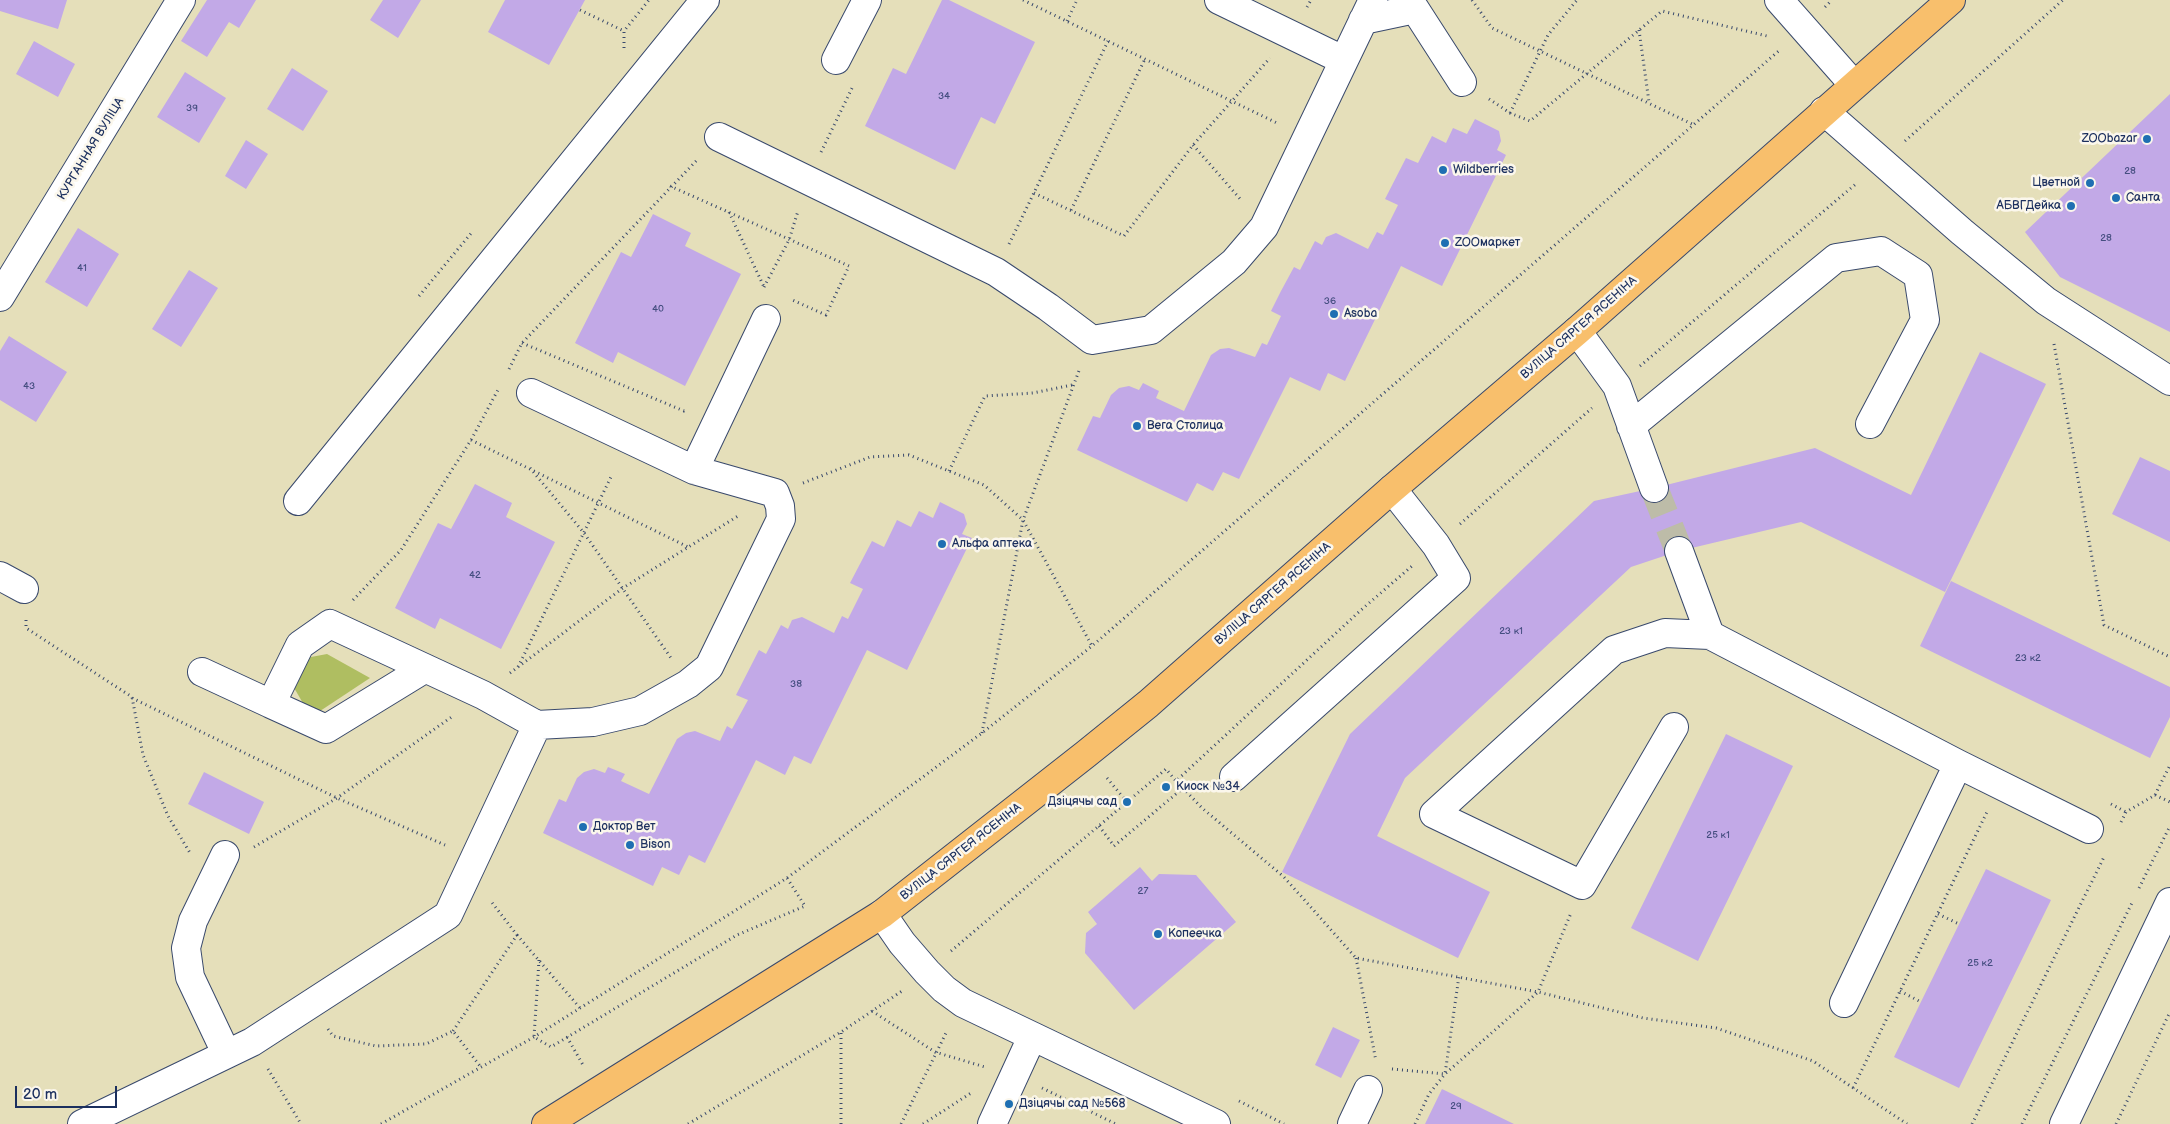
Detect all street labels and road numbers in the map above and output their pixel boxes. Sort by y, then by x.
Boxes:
street label: КУРГАННАЯ ВУЛІЦА [55,95,127,203]
street label: ВУЛІЦА СЯРГЕЯ ЯСЕНІНА [1518,274,1640,382]
street label: ВУЛІЦА СЯРГЕЯ ЯСЕНІНА [1212,540,1334,648]
street label: ВУЛІЦА СЯРГЕЯ ЯСЕНІНА [898,800,1024,904]

